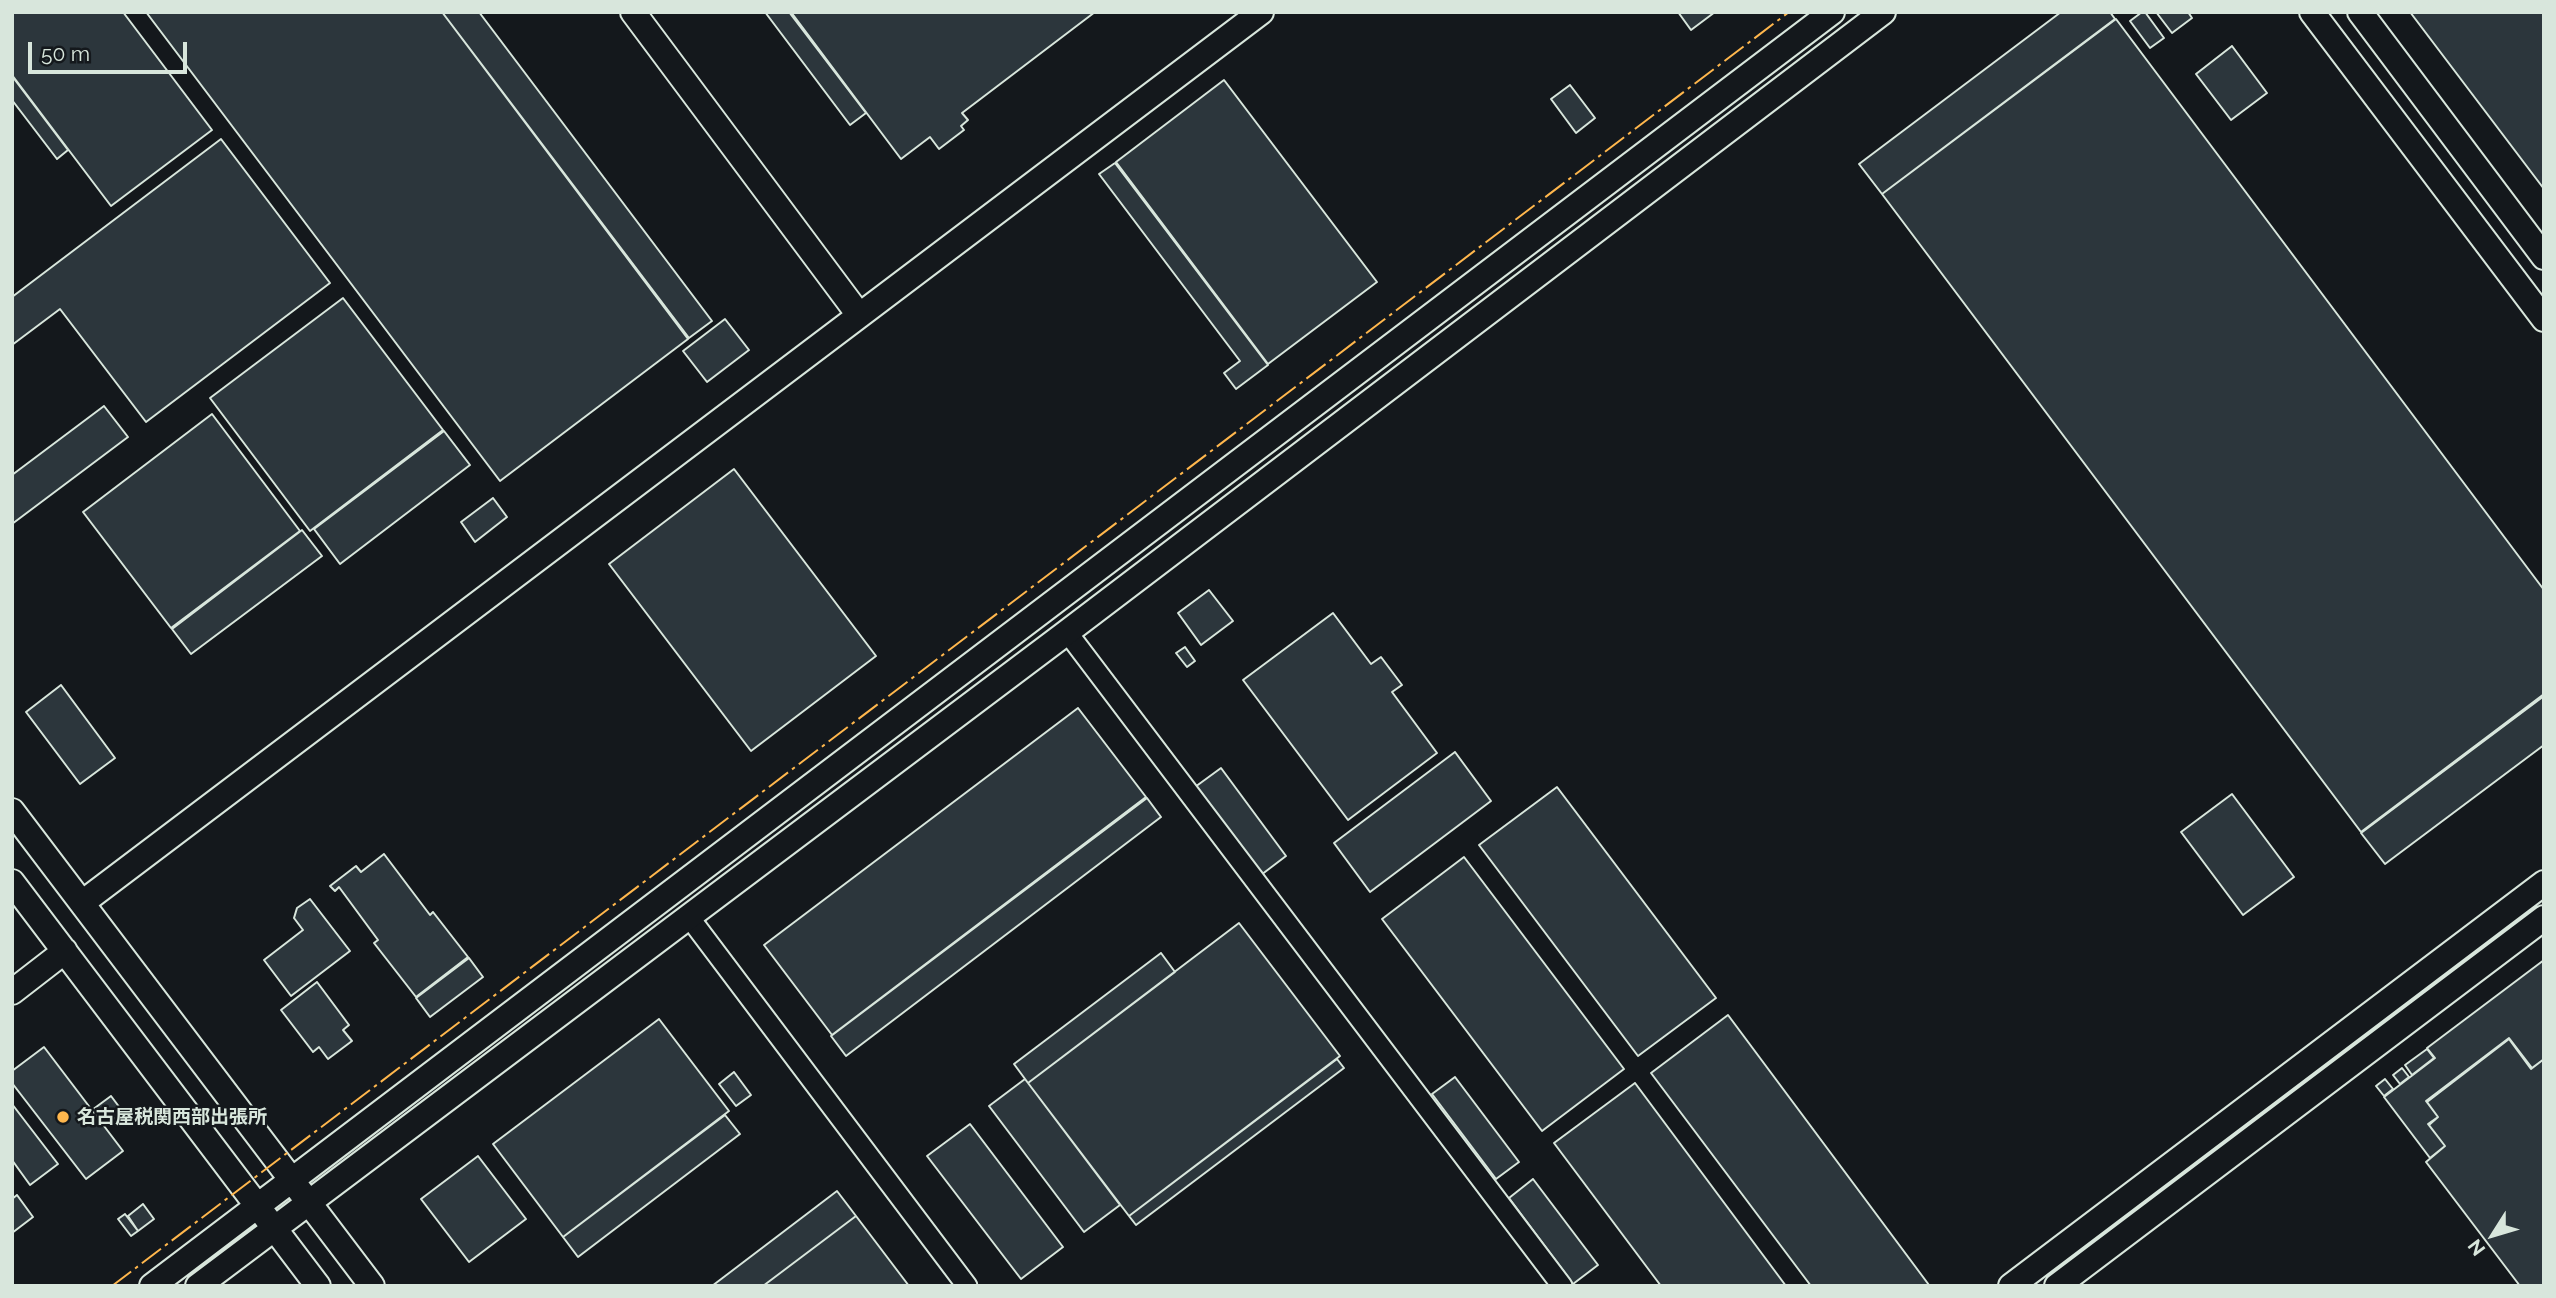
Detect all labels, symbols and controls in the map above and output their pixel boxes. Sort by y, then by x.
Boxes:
scale bar [32,28,191,72]
text: 50 m [41,41,90,66]
place label: 名古屋税関西部出張所 [77,1106,267,1128]
marker: 名古屋税関西部出張所 [55,1109,71,1125]
north arrow [2458,1200,2528,1270]
text: N [2463,1235,2489,1260]

